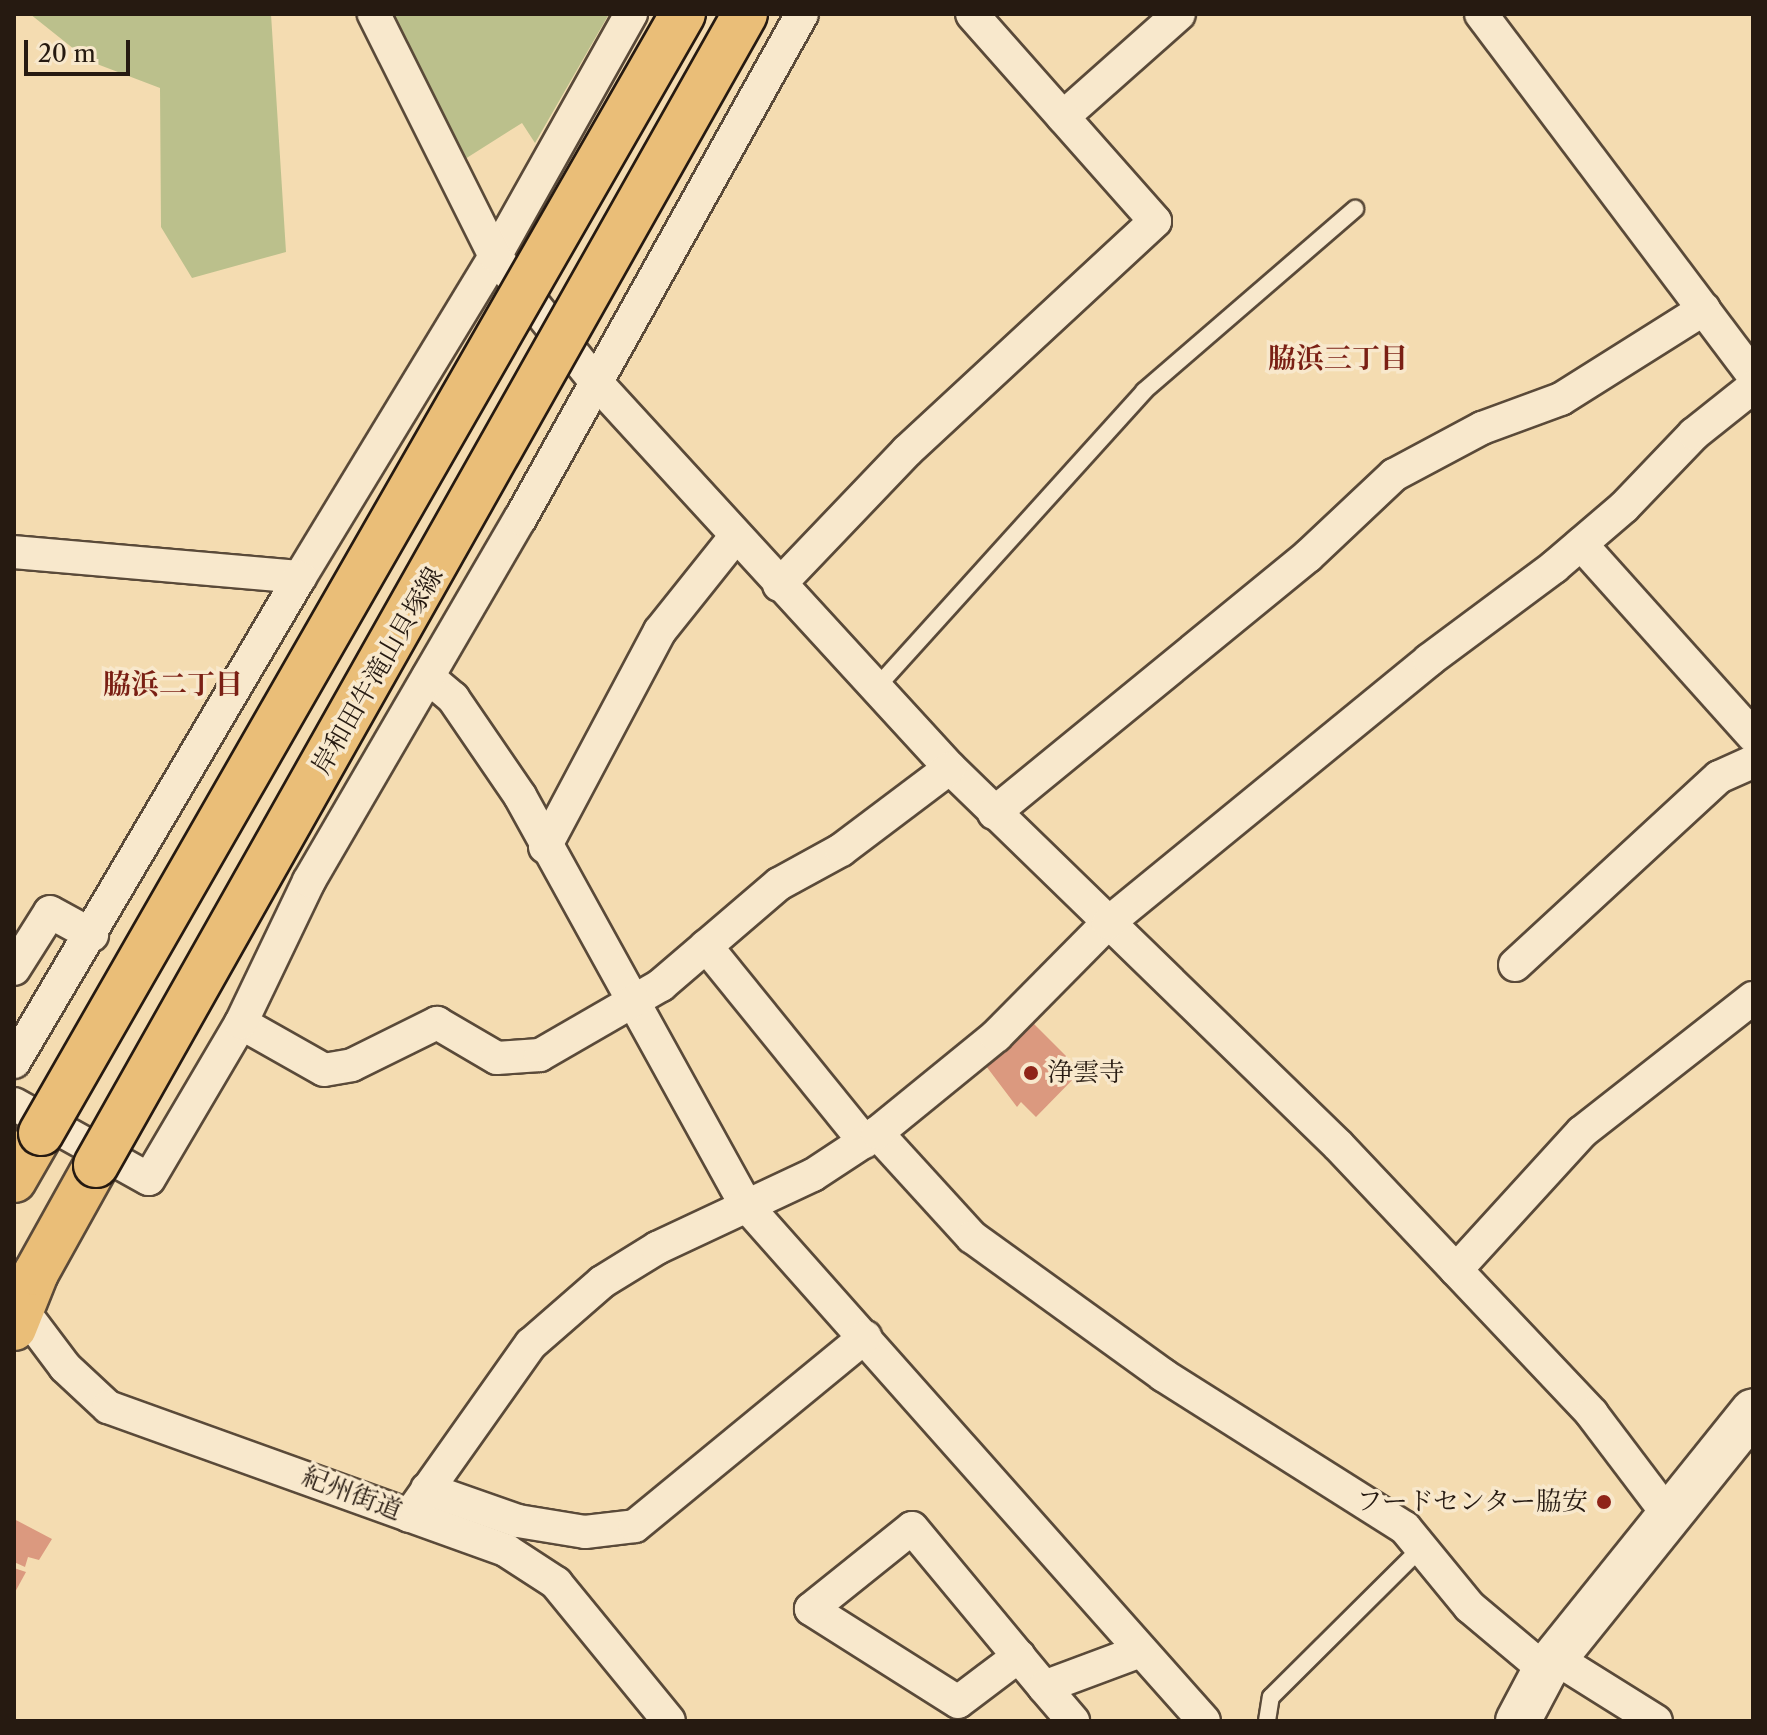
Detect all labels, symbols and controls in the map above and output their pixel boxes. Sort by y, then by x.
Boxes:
scale bar [28,24,134,74]
text: 20 m [38,39,96,68]
district label: 脇浜三丁目 [1268,341,1408,375]
street label: 岸和田牛滝山貝塚線 [306,562,450,780]
district label: 脇浜二丁目 [103,667,243,701]
place label: 浄雲寺 [1047,1057,1125,1089]
marker: 浄雲寺 [1022,1064,1040,1082]
street label: 紀州街道 [298,1461,406,1527]
place label: フードセンター脇安 [1355,1486,1588,1518]
marker: フードセンター脇安 [1595,1493,1613,1511]

